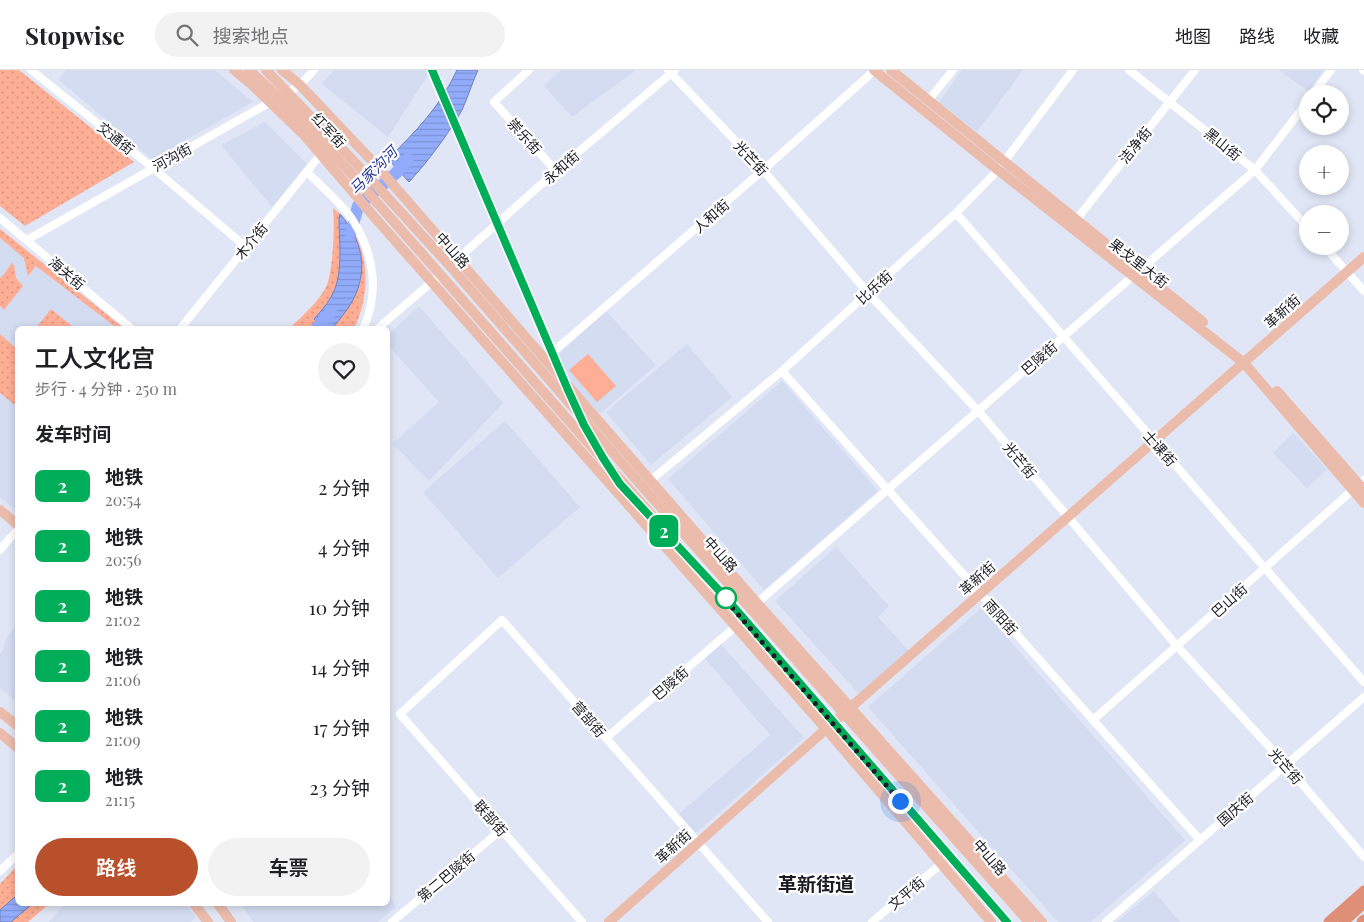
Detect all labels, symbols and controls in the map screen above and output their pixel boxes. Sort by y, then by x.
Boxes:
search box [155,12,505,57]
text: Stopwise [25,19,125,51]
icon: search [173,21,201,49]
text: 搜索地点 [213,22,289,48]
text: 地图 [1175,24,1211,48]
text: 路线 [1239,24,1275,48]
text: 收藏 [1303,24,1339,48]
map controls [1299,85,1349,255]
button: locate [1299,85,1349,135]
street label: 红军街 [308,108,350,152]
street label: 崇乐街 [504,114,546,158]
street label: 交通街 [94,117,138,159]
street label: 洁净街 [1114,123,1156,167]
street label: 黑山街 [1201,123,1245,165]
street label: 光芒街 [730,136,772,180]
street label: 河沟街 [149,139,195,175]
water label: 马家沟河 [345,140,403,198]
button: + [1299,145,1349,195]
street label: 永和街 [539,146,583,188]
street label: 人和街 [689,195,733,237]
button: − [1299,205,1349,255]
street label: 木介街 [230,219,272,263]
street label: 中山路 [432,228,474,272]
street label: 果戈里大街 [1106,234,1172,292]
street label: 海关街 [45,252,89,294]
street label: 比乐街 [852,266,896,308]
street label: 革新街 [1260,290,1304,332]
street label: 巴陵街 [1017,337,1061,379]
text: 工人文化宫 [35,341,155,373]
button: heart [318,343,370,395]
text: 步行 · 4 分钟 · 250 m [35,378,177,399]
text: 发车时间 [35,420,111,446]
street label: 士课街 [1139,426,1181,470]
street label: 光芒街 [999,438,1041,482]
text: 地铁 [105,463,143,489]
text: 2 [58,474,67,498]
text: 2 分钟 [318,474,370,500]
text: 20:54 [105,489,141,510]
line badge: 2 [648,515,680,547]
text: 2 [659,519,669,543]
text: 地铁 [105,523,143,549]
street label: 中山路 [700,532,742,576]
text: 2 [58,534,67,558]
text: 4 分钟 [318,534,370,560]
text: 20:56 [105,549,141,570]
street label: 革新街 [955,557,999,599]
street label: 巴山街 [1207,579,1251,621]
text: 地铁 [105,583,143,609]
unlabelled marker [715,587,737,609]
text: 2 [58,594,67,618]
text: 10 分钟 [309,594,370,620]
street label: 雨阳街 [980,595,1022,639]
text: 21:02 [105,609,140,630]
text: 地铁 [105,643,143,669]
text: 2 [58,654,67,678]
text: 14 分钟 [311,654,370,680]
street label: 巴陵街 [648,662,692,704]
text: 21:06 [105,669,141,690]
street label: 营部街 [568,697,610,741]
text: 地铁 [105,703,143,729]
text: 2 [58,714,67,738]
text: 17 分钟 [313,714,370,740]
text: 21:09 [105,729,141,750]
street label: 光芒街 [1265,744,1307,788]
text: 地铁 [105,763,143,789]
text: 2 [58,774,67,798]
text: 23 分钟 [310,774,370,800]
street label: 国庆街 [1213,788,1257,830]
text: 21:15 [105,789,135,810]
your location [888,789,913,814]
street label: 联部街 [470,796,512,840]
street label: 革新街 [651,825,695,867]
street label: 中山路 [969,835,1011,879]
button: 路线 [35,838,198,896]
button: 车票 [208,838,370,896]
street label: 第二巴陵街 [413,846,479,906]
district label: 革新街道 [778,870,854,896]
street label: 文平街 [884,872,928,914]

